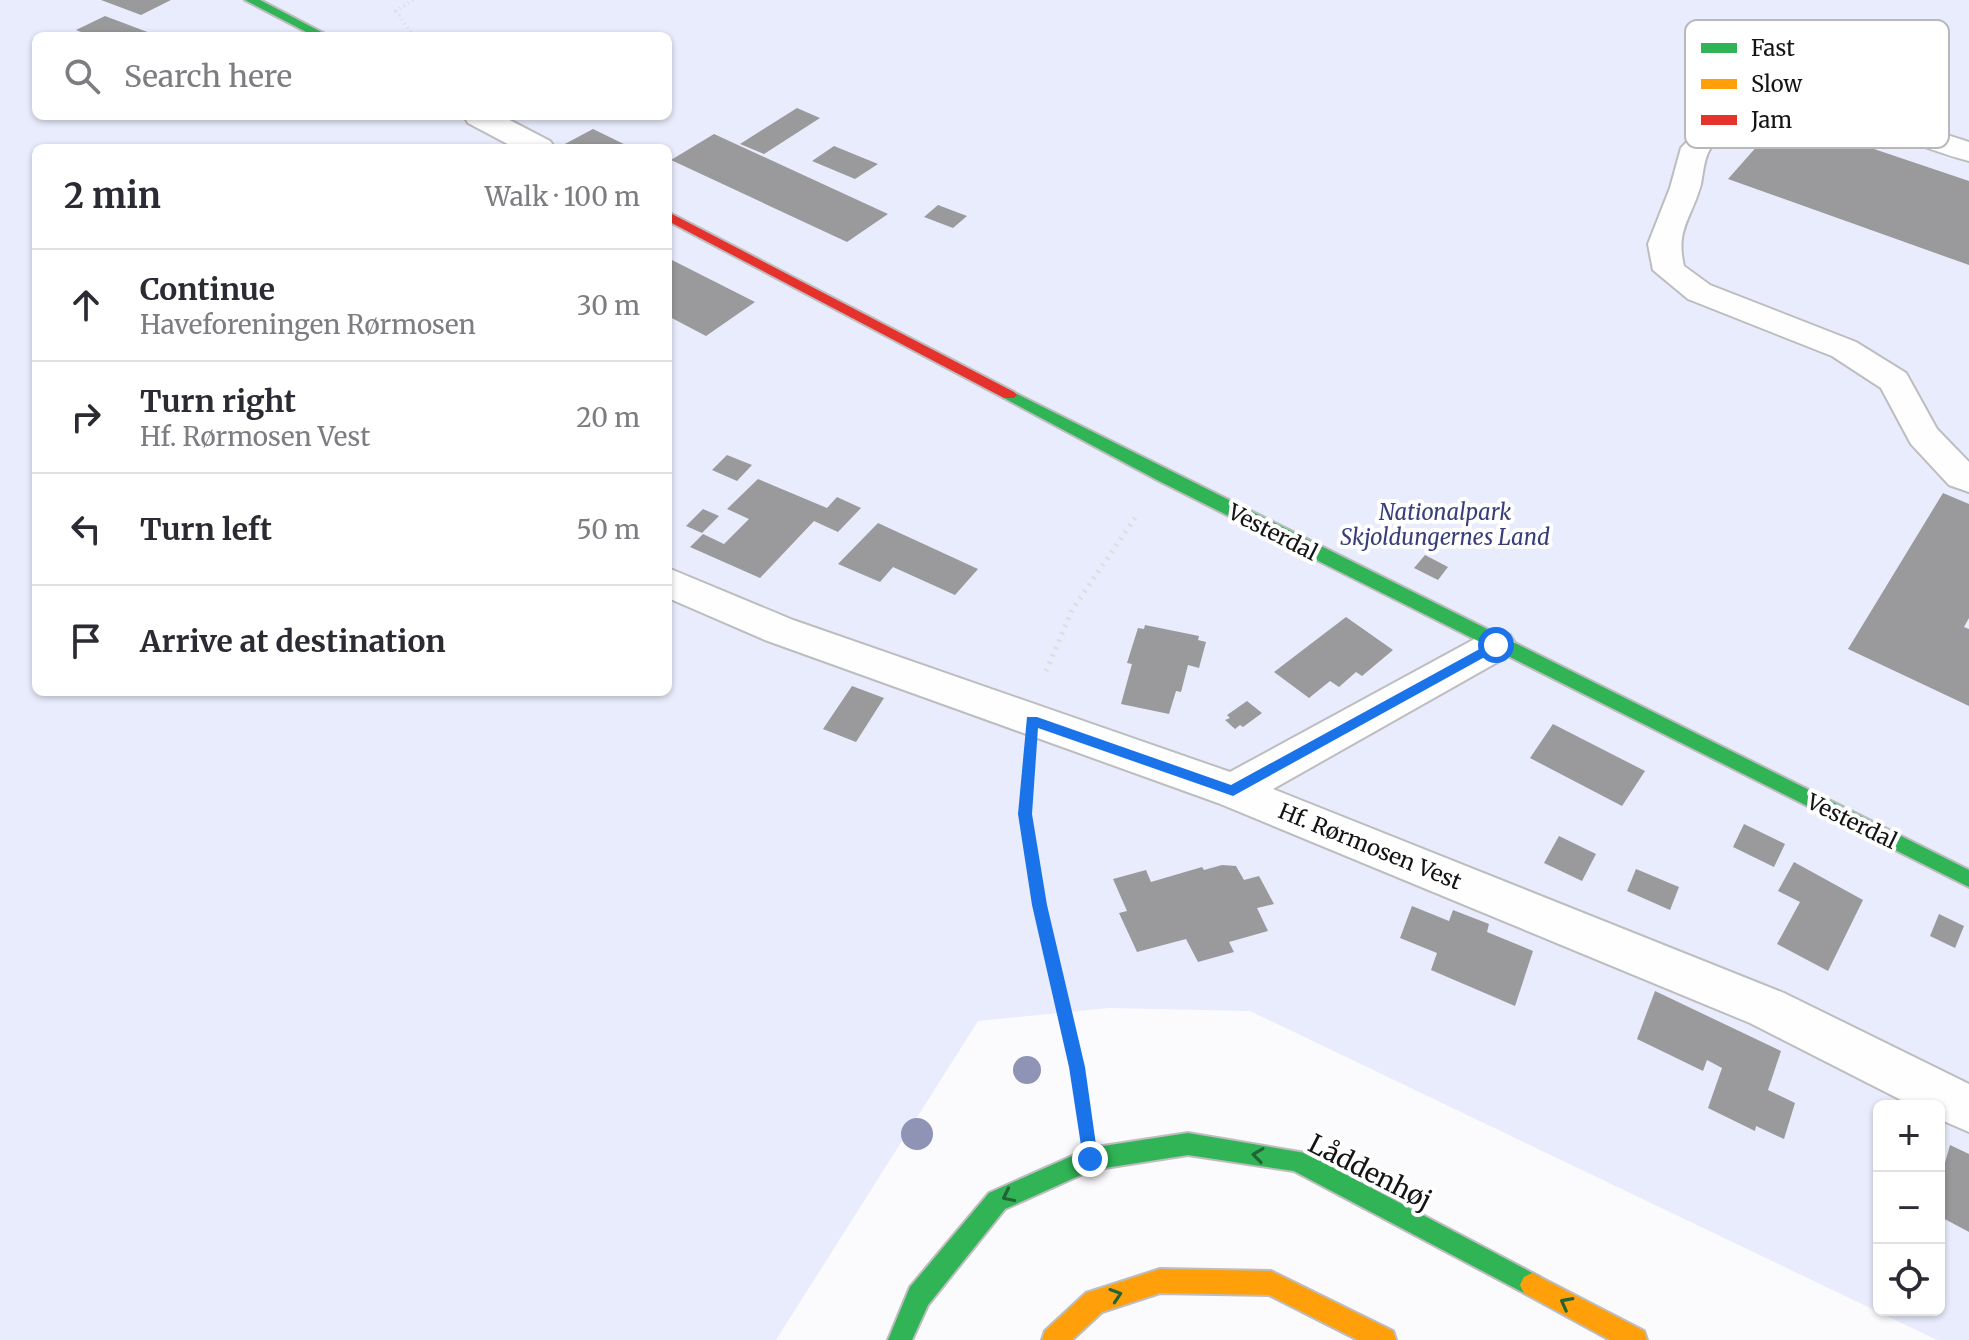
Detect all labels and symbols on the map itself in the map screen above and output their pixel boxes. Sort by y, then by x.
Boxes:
legend [1685,20,1949,148]
text: Fast [1751,34,1795,62]
text: Slow [1751,70,1802,98]
text: Jam [1750,106,1792,134]
street label: Vesterdal [1223,497,1323,567]
park label: Nationalpark Skjoldungernes Land [1340,498,1550,551]
route start [1478,627,1514,663]
street label: Vesterdal [1801,787,1902,855]
street label: Hf. Rørmosen Vest [1274,797,1466,896]
street label: Låddenhøj [1303,1126,1437,1217]
route end [1072,1141,1108,1177]
one-way arrow [1251,1147,1265,1164]
one-way arrow [1002,1187,1017,1202]
one-way arrow [1108,1289,1122,1305]
one-way arrow [1560,1298,1574,1313]

